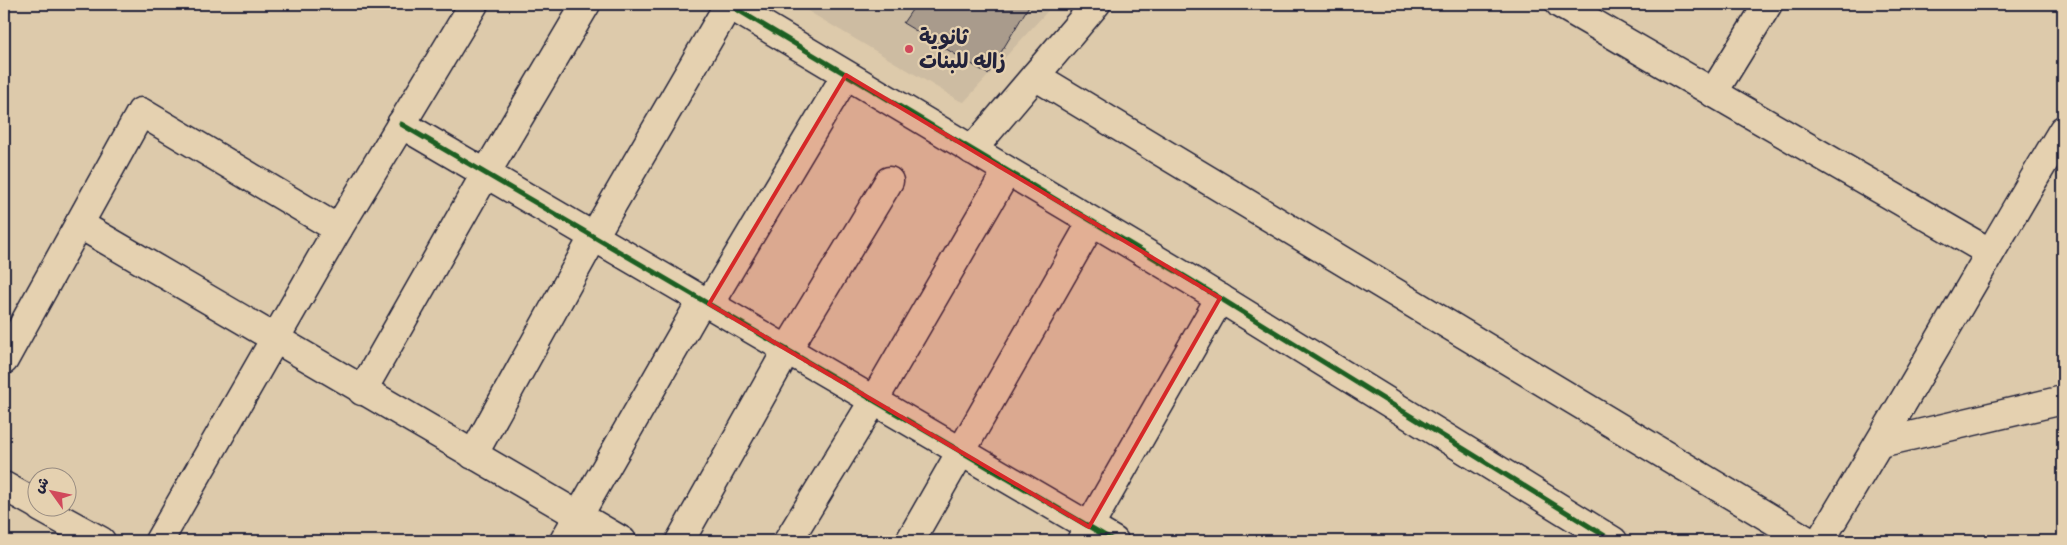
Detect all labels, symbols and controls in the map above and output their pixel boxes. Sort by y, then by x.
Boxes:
place label: ثانوية زاله للبنات [919,24,1006,74]
marker: ثانوية زاله للبنات [903,43,915,55]
north arrow [28,468,78,518]
text: ش [30,474,53,496]

